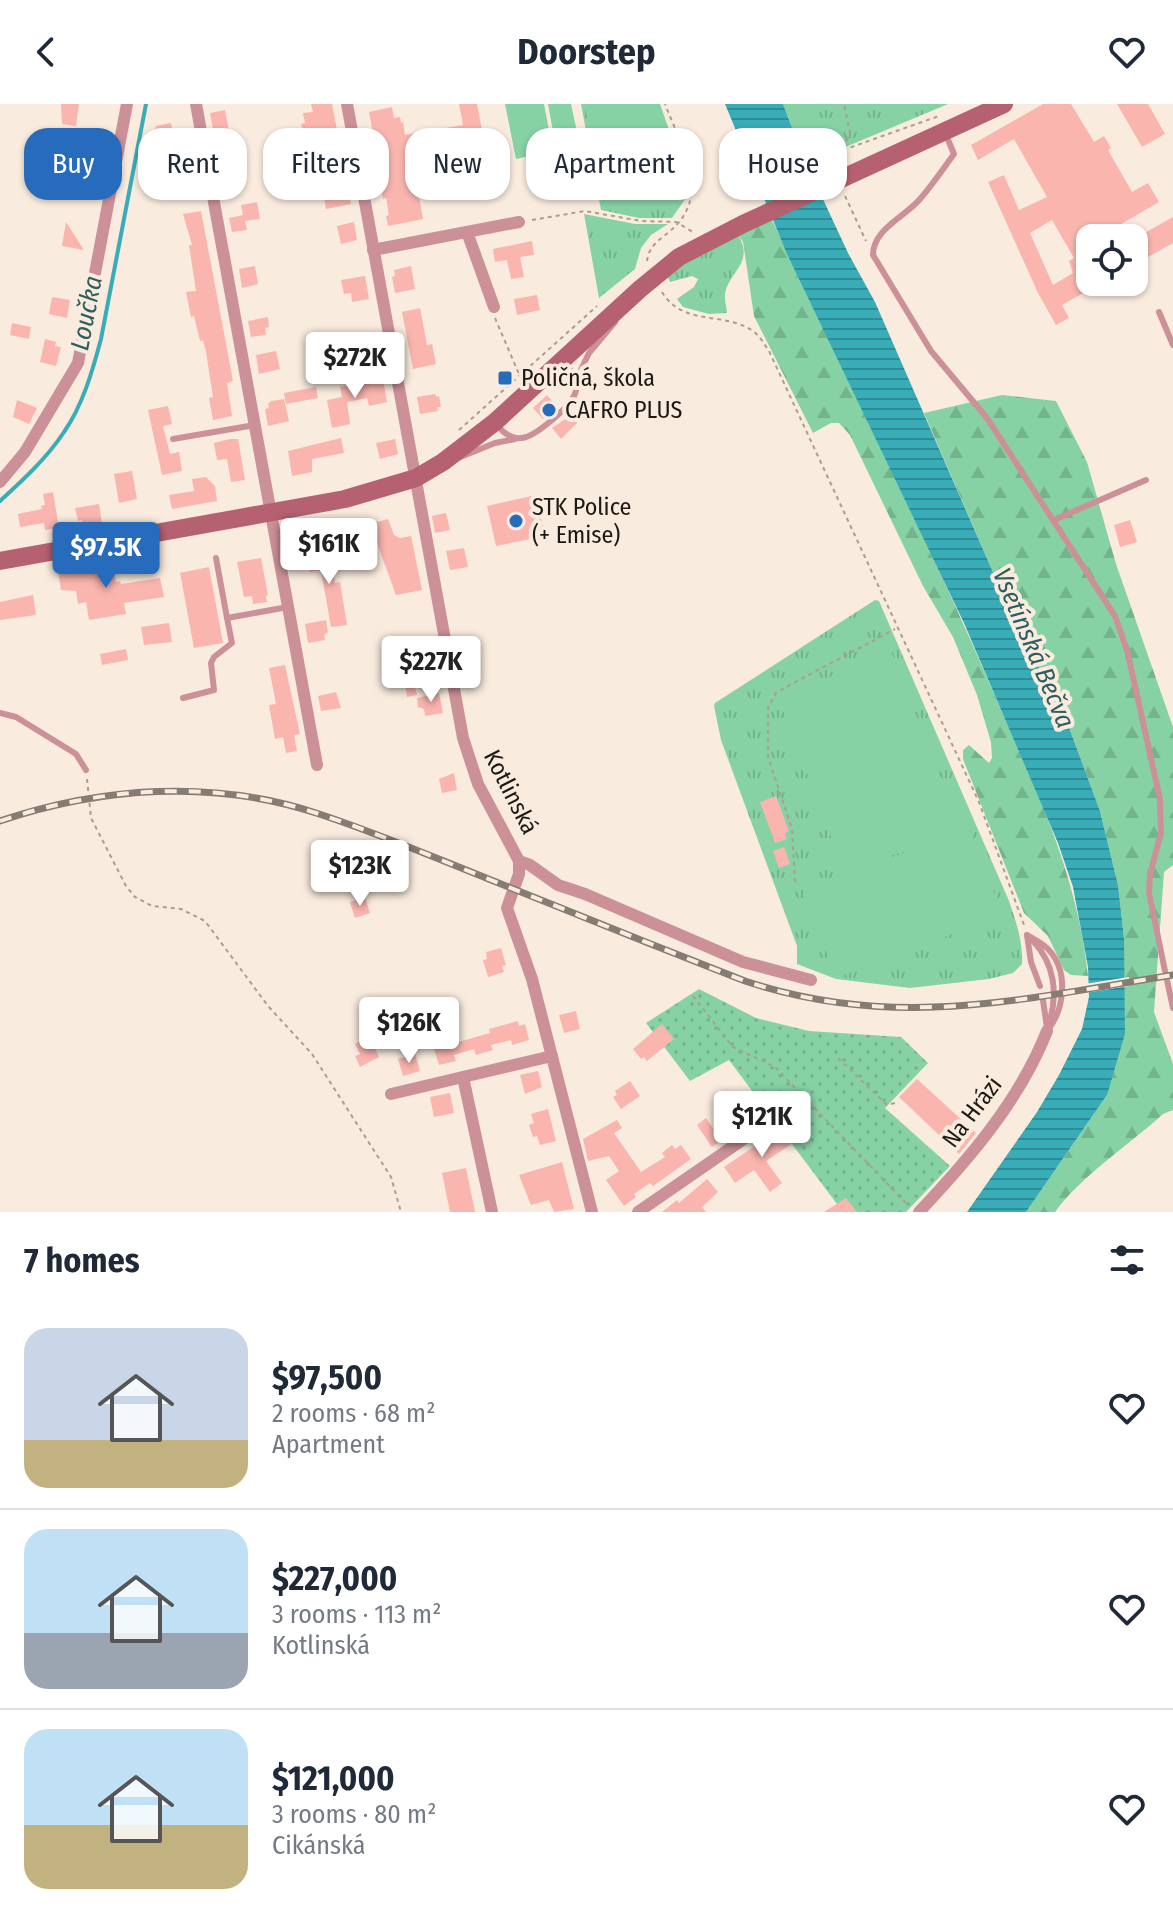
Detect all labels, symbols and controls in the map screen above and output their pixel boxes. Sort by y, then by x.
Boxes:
icon: back [24,30,68,74]
text: Doorstep [517,30,656,74]
icon: heart [1105,30,1149,74]
chip: Buy [24,128,122,200]
chip: Rent [138,128,247,200]
chip: Filters [263,128,389,200]
chip: New [405,128,510,200]
chip: Apartment [526,128,703,200]
chip: House [719,128,847,200]
map controls [1076,224,1148,296]
button: locate [1076,224,1148,296]
water label: Loučka [64,273,109,353]
pin: $272K [299,332,411,400]
text: $272K [324,342,386,373]
place label: Poličná, škola [521,364,655,392]
marker: Poličná, škola [496,369,514,387]
place label: CAFRO PLUS [565,396,682,424]
marker: CAFRO PLUS [540,401,558,419]
place label: STK Police (+ Emise) [532,493,631,549]
marker: STK Police (+ Emise) [507,512,525,530]
pin: $161K [273,518,385,586]
pin: $97.5K [41,522,171,590]
text: $161K [298,528,360,559]
text: $97.5K [71,532,141,563]
water label: Vsetínská Bečva [986,564,1081,733]
pin: $227K [375,636,487,704]
text: $227K [400,646,462,677]
street label: Kotlinská [478,745,544,839]
pin: $123K [304,840,416,908]
text: $123K [329,850,391,881]
pin: $126K [353,997,465,1065]
text: $126K [377,1007,441,1038]
street label: Na Hrázi [936,1071,1008,1153]
pin: $121K [706,1091,818,1159]
text: $121K [732,1101,792,1132]
icon: filters [1105,1238,1149,1282]
text: 7 homes [24,1240,140,1281]
text: $97,500 [272,1357,382,1398]
icon: home [88,1360,184,1456]
icon: heart [1105,1386,1149,1430]
text: 2 rooms · 68 m² [272,1398,435,1429]
text: Apartment [272,1429,385,1460]
text: $227,000 [272,1558,397,1599]
icon: home [88,1561,184,1657]
icon: heart [1105,1587,1149,1631]
text: 3 rooms · 113 m² [272,1599,441,1630]
text: Kotlinská [272,1630,370,1661]
text: $121,000 [272,1758,395,1799]
icon: home [88,1761,184,1857]
icon: heart [1105,1787,1149,1831]
text: 3 rooms · 80 m² [272,1799,436,1830]
text: Cikánská [272,1830,366,1861]

